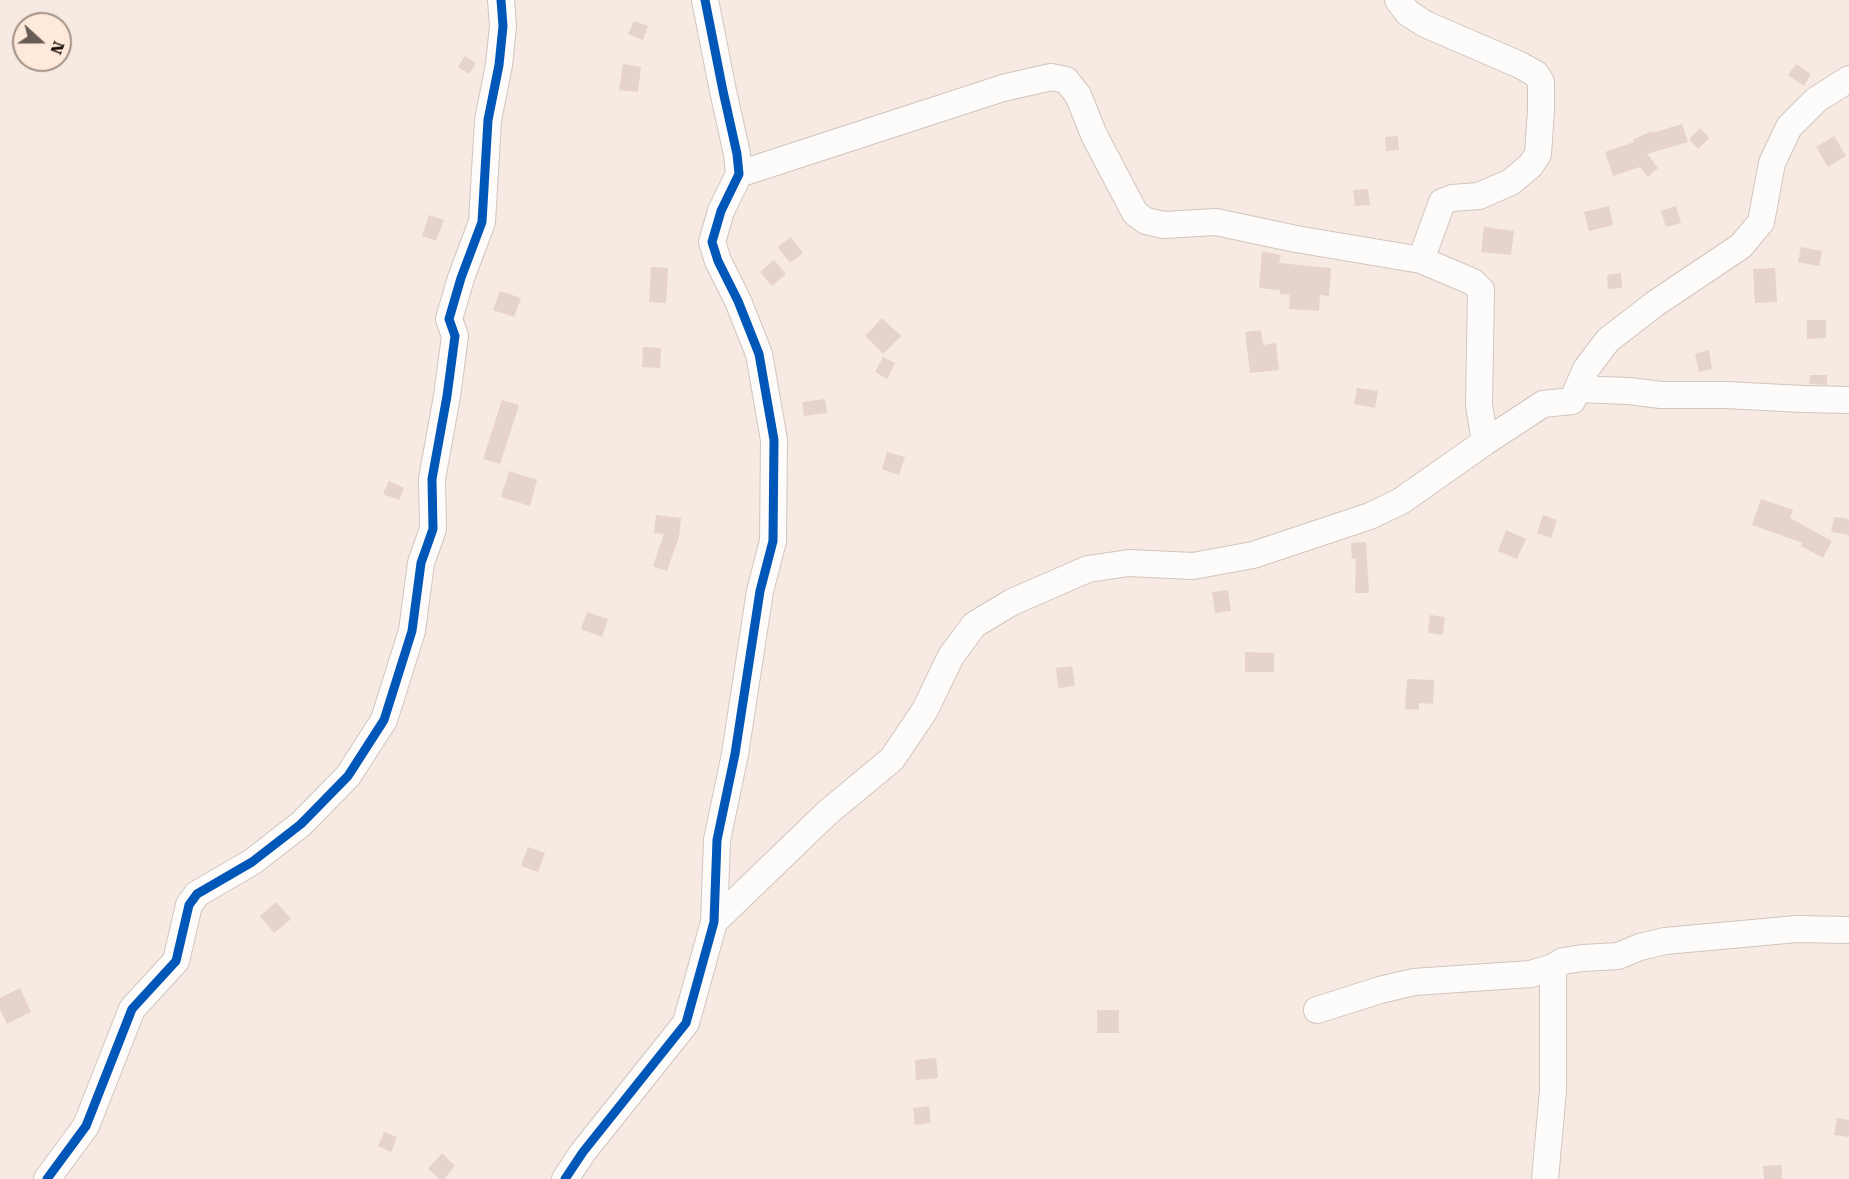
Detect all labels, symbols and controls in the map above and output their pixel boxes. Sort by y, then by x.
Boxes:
north arrow [12,12,72,72]
text: N [46,39,68,57]

